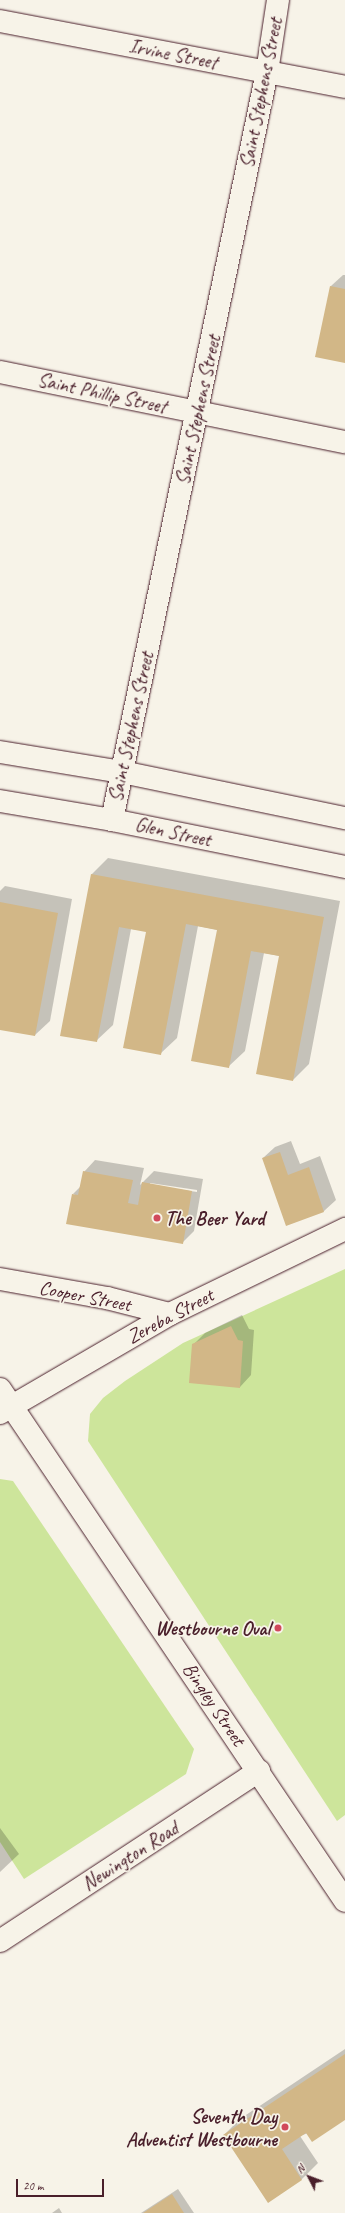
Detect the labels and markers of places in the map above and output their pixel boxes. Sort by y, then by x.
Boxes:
place label: The Beer Yard [165,1206,264,1230]
marker: The Beer Yard [152,1213,162,1223]
place label: Westbourne Oval [154,1616,270,1640]
marker: Westbourne Oval [273,1623,283,1633]
place label: Seventh Day Adventist Westbourne [126,2104,277,2151]
marker: Seventh Day Adventist Westbourne [280,2122,290,2132]

